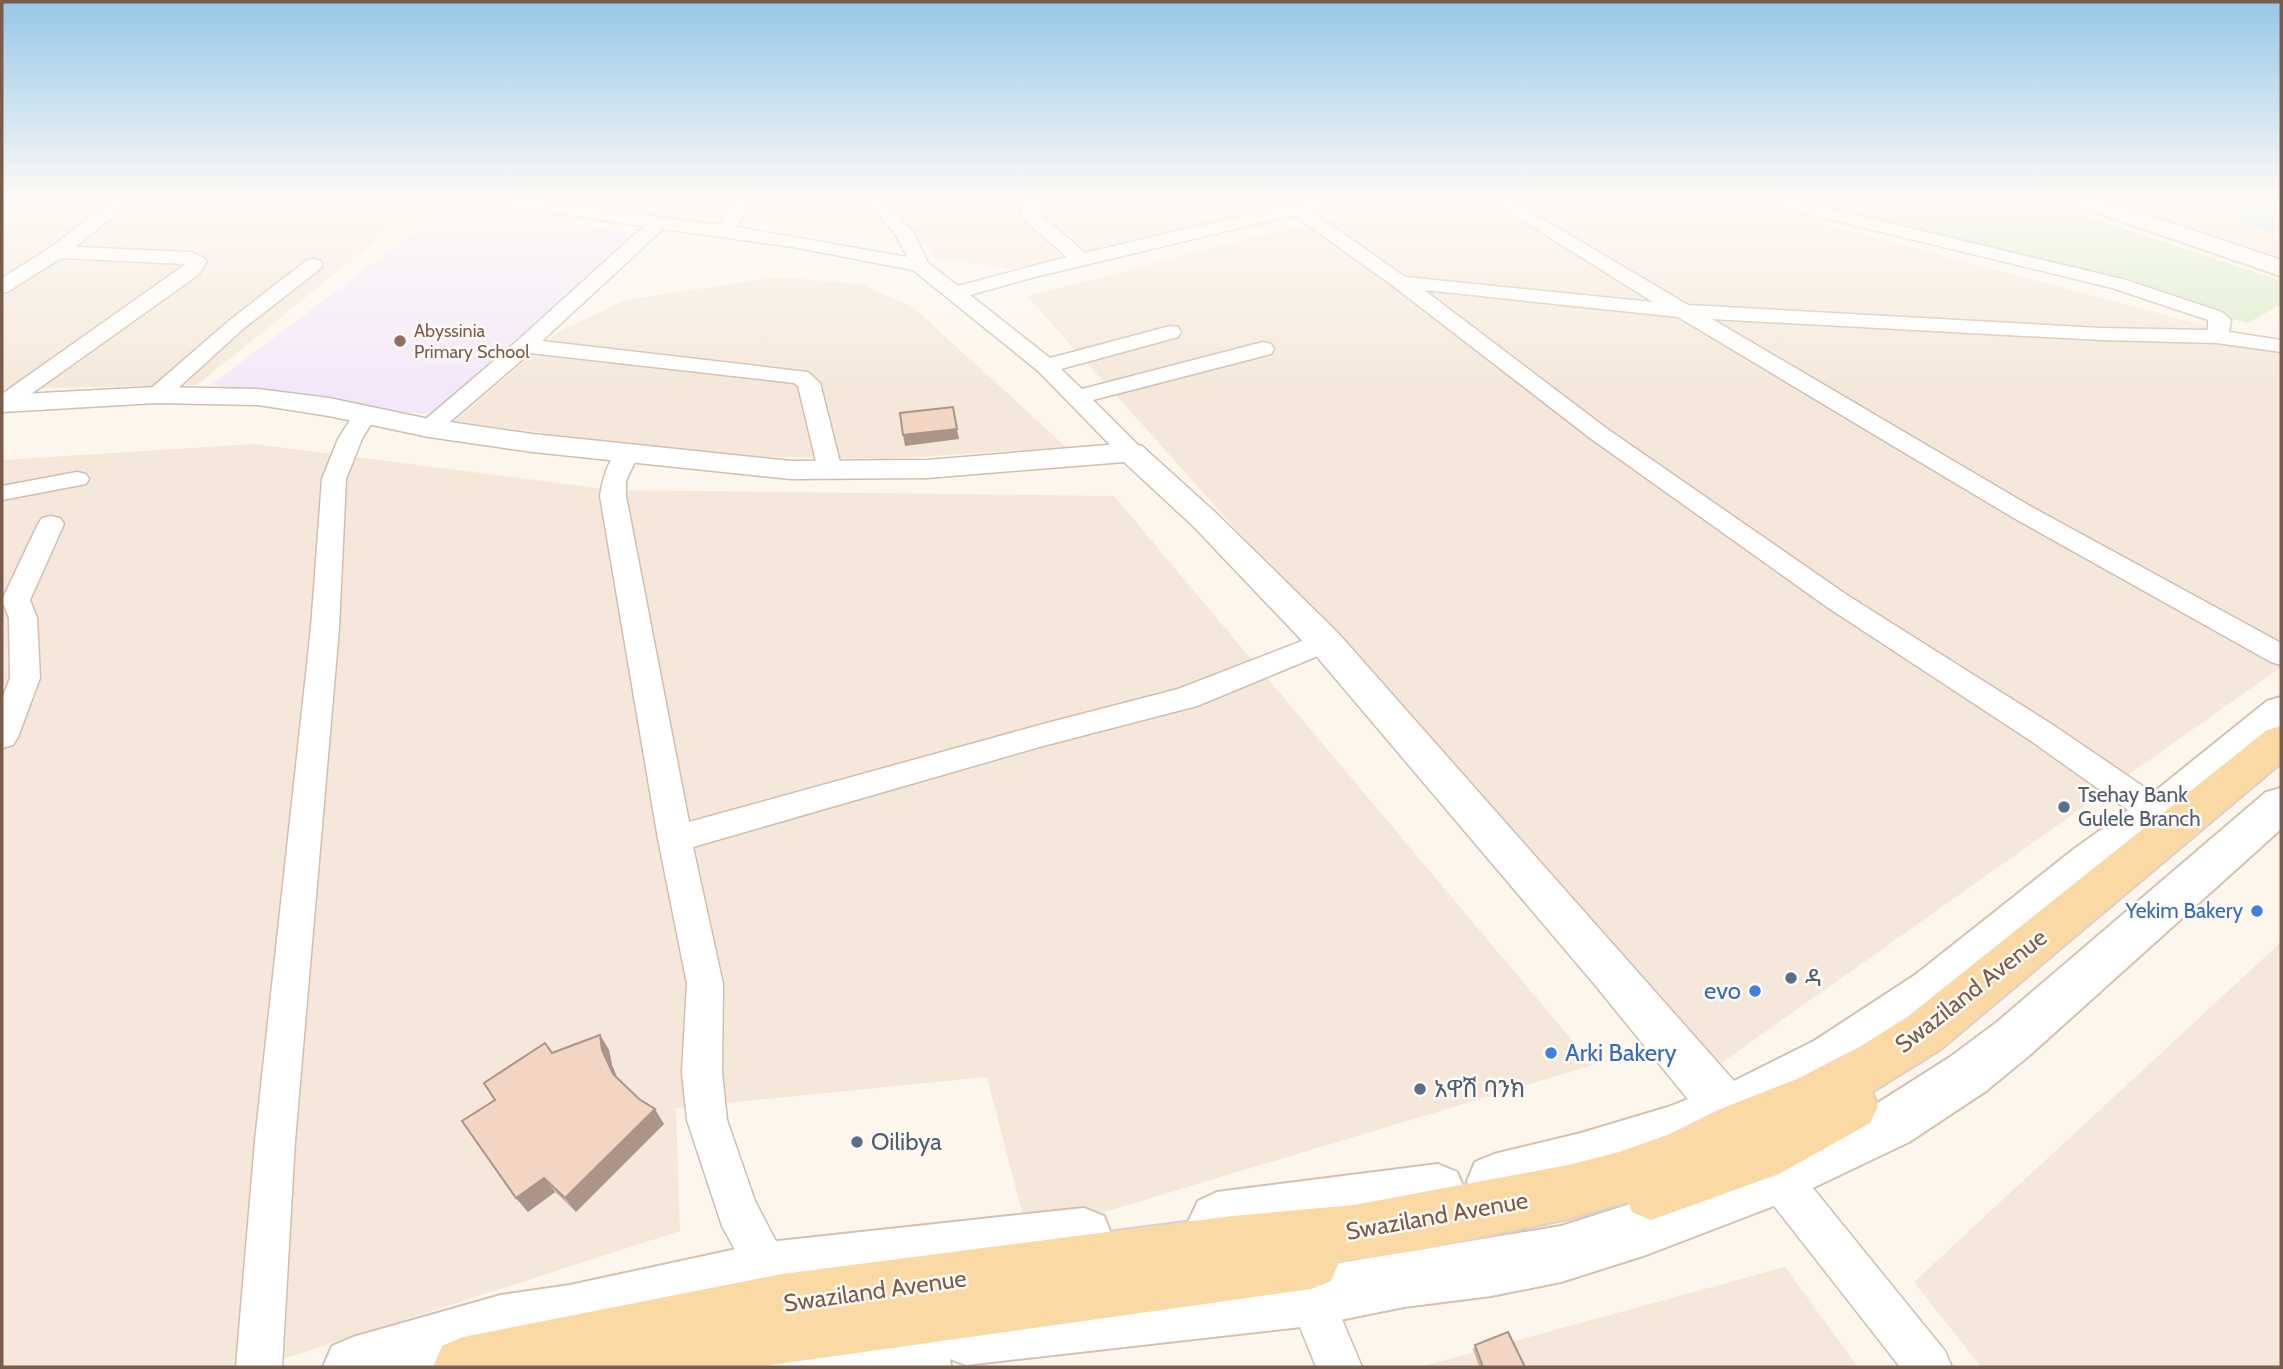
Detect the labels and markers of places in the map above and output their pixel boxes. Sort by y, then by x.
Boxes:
place label: Abyssinia Primary School [414,320,530,363]
marker: Abyssinia Primary School [392,333,408,349]
place label: Tsehay Bank Gulele Branch [2078,782,2201,831]
marker: Tsehay Bank Gulele Branch [2056,799,2072,815]
place label: Yekim Bakery [2125,898,2243,923]
marker: Yekim Bakery [2249,903,2265,919]
place label: ዳ [1805,963,1822,992]
marker: ዳ [1783,970,1799,986]
place label: evo [1704,976,1741,1005]
marker: evo [1747,983,1763,999]
place label: Arki Bakery [1565,1038,1677,1067]
marker: Arki Bakery [1543,1045,1559,1061]
place label: አዋሽ ባንክ [1434,1074,1525,1103]
marker: አዋሽ ባንክ [1412,1081,1428,1097]
place label: Oilibya [871,1127,942,1156]
marker: Oilibya [849,1134,865,1150]

